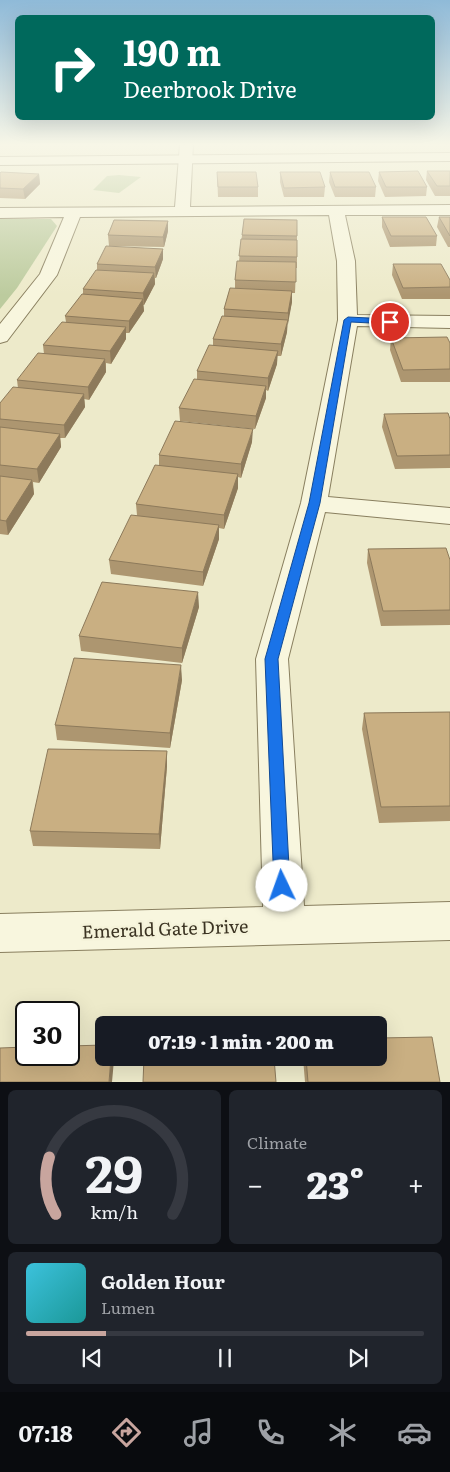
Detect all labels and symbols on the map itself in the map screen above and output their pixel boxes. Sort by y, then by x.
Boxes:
pin [369,301,411,343]
position arrow [255,859,307,911]
street label: Emerald Gate Drive [81,912,249,944]
speed limit sign: 30 [15,1001,80,1066]

